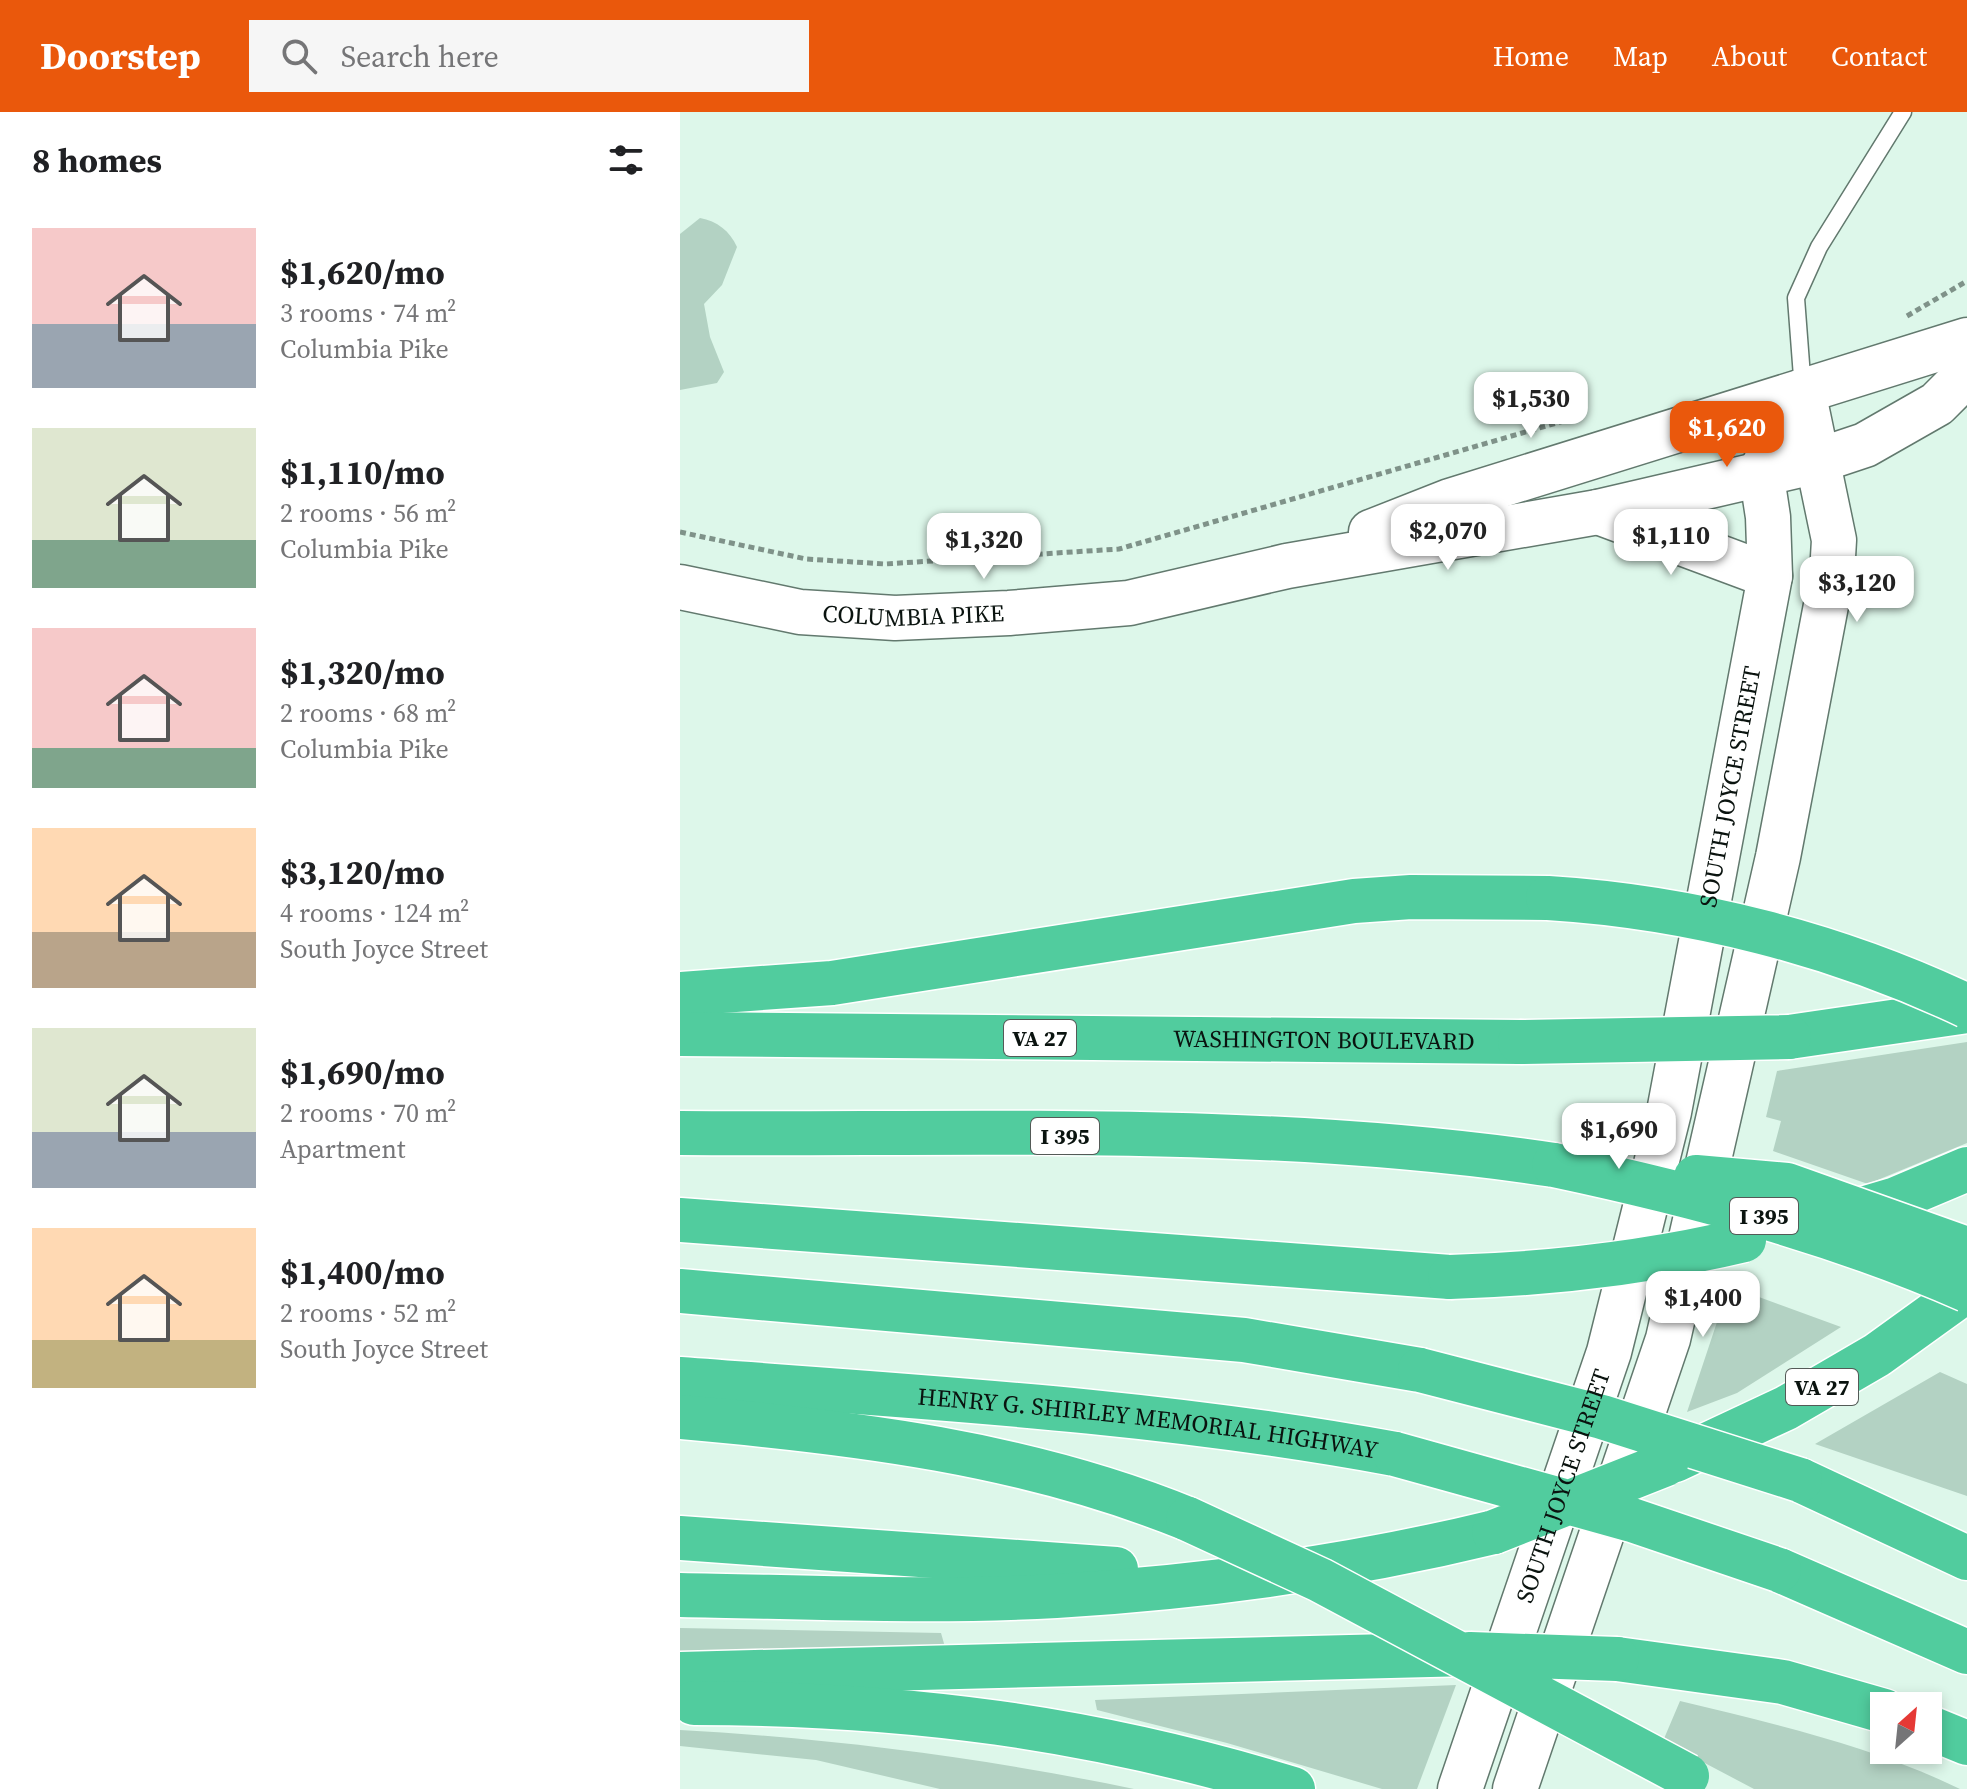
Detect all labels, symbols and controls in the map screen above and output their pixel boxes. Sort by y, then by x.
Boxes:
search box [249,20,809,92]
text: Doorstep [40,30,201,82]
icon: search [277,34,321,78]
text: Search here [341,36,499,77]
text: Home [1493,37,1569,75]
text: Map [1613,37,1668,75]
text: About [1712,37,1787,75]
text: Contact [1831,37,1927,75]
text: 8 homes [32,137,162,183]
icon: filters [604,138,648,182]
text: $1,620/mo [280,249,445,295]
icon: home [96,260,192,356]
text: 3 rooms · 74 m² [280,295,456,331]
text: Columbia Pike [280,331,449,367]
pin: $1,530 [1466,372,1596,440]
text: $1,530 [1492,380,1570,416]
pin: $1,620 [1662,401,1792,469]
text: $1,620 [1688,409,1766,445]
text: $1,110/mo [280,449,445,495]
icon: home [96,460,192,556]
text: 2 rooms · 56 m² [280,495,456,531]
pin: $2,070 [1383,504,1513,572]
pin: $1,110 [1606,509,1736,577]
text: $2,070 [1409,512,1487,548]
pin: $1,320 [919,513,1049,581]
text: $1,110 [1632,517,1710,553]
text: $1,320 [945,521,1023,557]
text: Columbia Pike [280,531,449,567]
pin: $3,120 [1792,556,1922,624]
text: $3,120 [1818,564,1896,600]
street label: COLUMBIA PIKE [821,596,1005,634]
text: $1,320/mo [280,649,445,695]
icon: home [96,660,192,756]
street label: SOUTH JOYCE STREET [1691,663,1769,910]
text: 2 rooms · 68 m² [280,695,456,731]
text: Columbia Pike [280,731,449,767]
text: $3,120/mo [280,849,445,895]
icon: home [96,860,192,956]
text: 4 rooms · 124 m² [280,895,469,931]
text: South Joyce Street [280,931,488,967]
road number: VA 27 [1004,1020,1076,1056]
street label: WASHINGTON BOULEVARD [1173,1022,1475,1058]
text: $1,690/mo [280,1049,445,1095]
icon: home [96,1060,192,1156]
text: 2 rooms · 70 m² [280,1095,456,1131]
pin: $1,690 [1554,1103,1684,1171]
text: $1,690 [1580,1111,1658,1147]
road number: I 395 [1031,1118,1099,1154]
text: Apartment [280,1131,405,1167]
road number: I 395 [1730,1198,1798,1234]
text: $1,400/mo [280,1249,445,1295]
icon: home [96,1260,192,1356]
pin: $1,400 [1638,1271,1768,1339]
text: $1,400 [1664,1279,1742,1315]
text: 2 rooms · 52 m² [280,1295,456,1331]
text: South Joyce Street [280,1331,488,1367]
street label: SOUTH JOYCE STREET [1508,1364,1618,1607]
road number: VA 27 [1786,1369,1858,1405]
street label: HENRY G. SHIRLEY MEMORIAL HIGHWAY [916,1380,1381,1467]
north arrow [1870,1692,1942,1764]
map controls [1870,1692,1942,1764]

